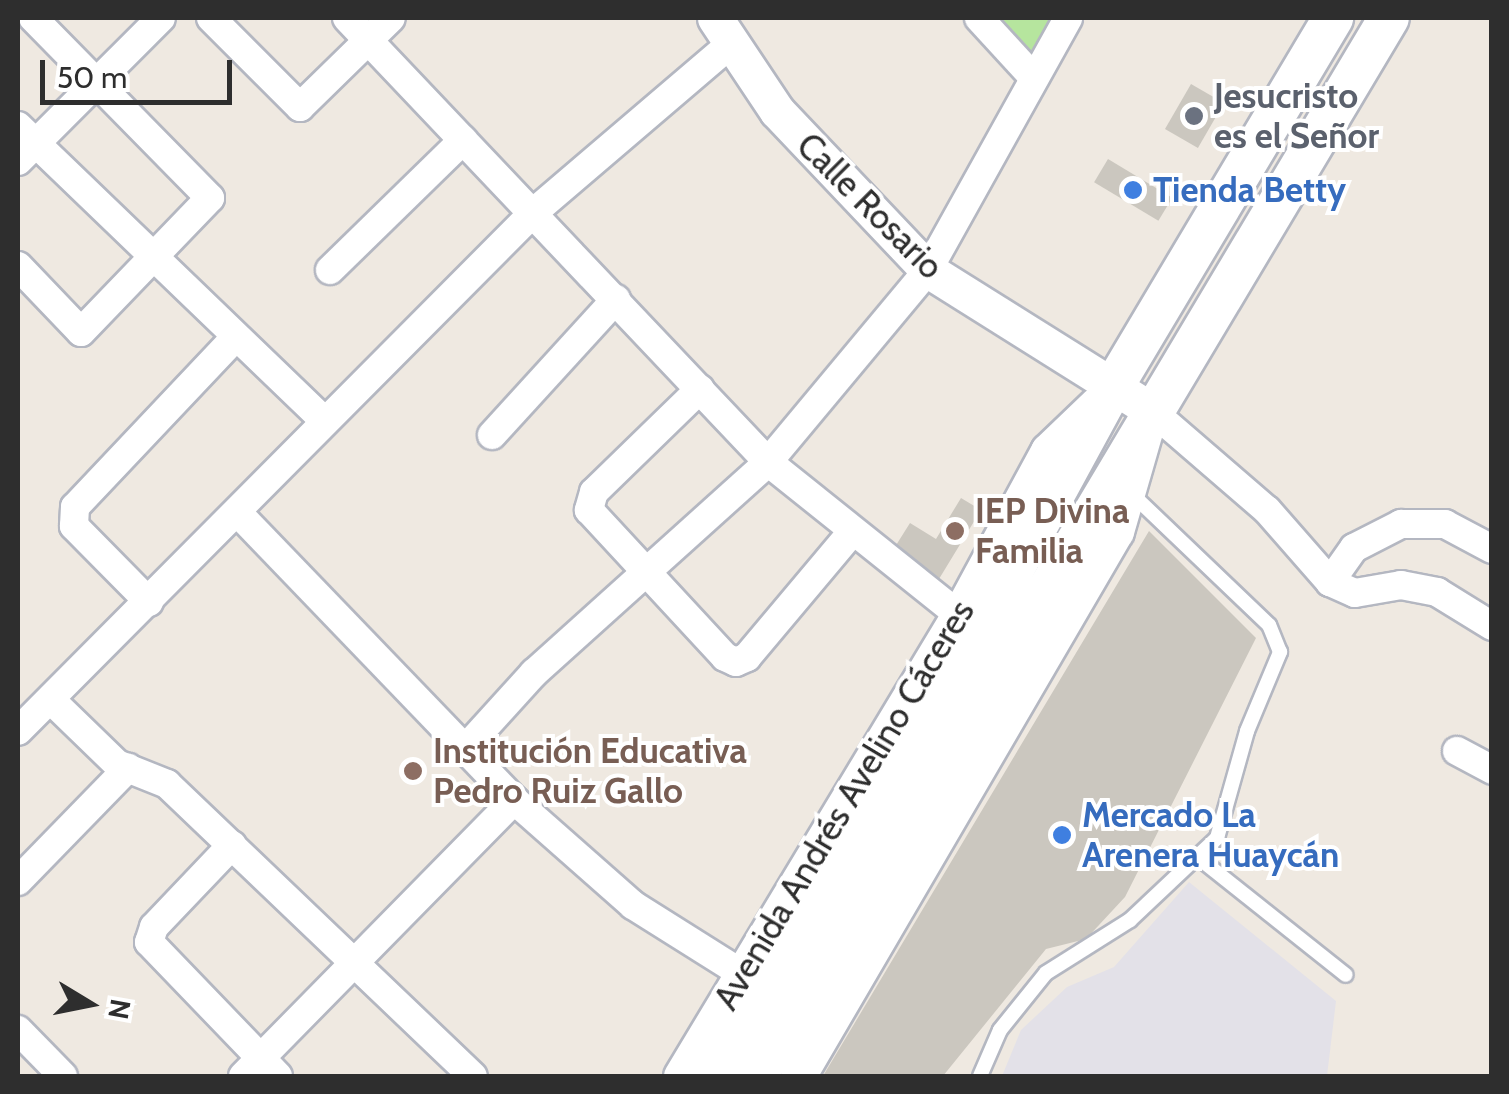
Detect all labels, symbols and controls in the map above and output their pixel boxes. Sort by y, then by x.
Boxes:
scale bar [45,40,238,102]
text: 50 m [57,59,127,96]
place label: Jesucristo es el Señor [1214,75,1379,157]
marker: Jesucristo es el Señor [1183,105,1205,127]
street label: Calle Rosario [788,124,952,288]
place label: Tienda Betty [1153,169,1346,211]
marker: Tienda Betty [1122,179,1144,201]
place label: IEP Divina Familia [975,490,1129,572]
marker: IEP Divina Familia [944,520,966,542]
street label: Avenida Andrés Avelino Cáceres [705,593,983,1017]
place label: Institución Educativa Pedro Ruiz Gallo [433,730,747,812]
marker: Institución Educativa Pedro Ruiz Gallo [402,760,424,782]
place label: Mercado La Arenera Huaycán [1082,794,1339,876]
marker: Mercado La Arenera Huaycán [1051,824,1073,846]
north arrow [40,954,140,1054]
text: N [101,997,138,1022]

